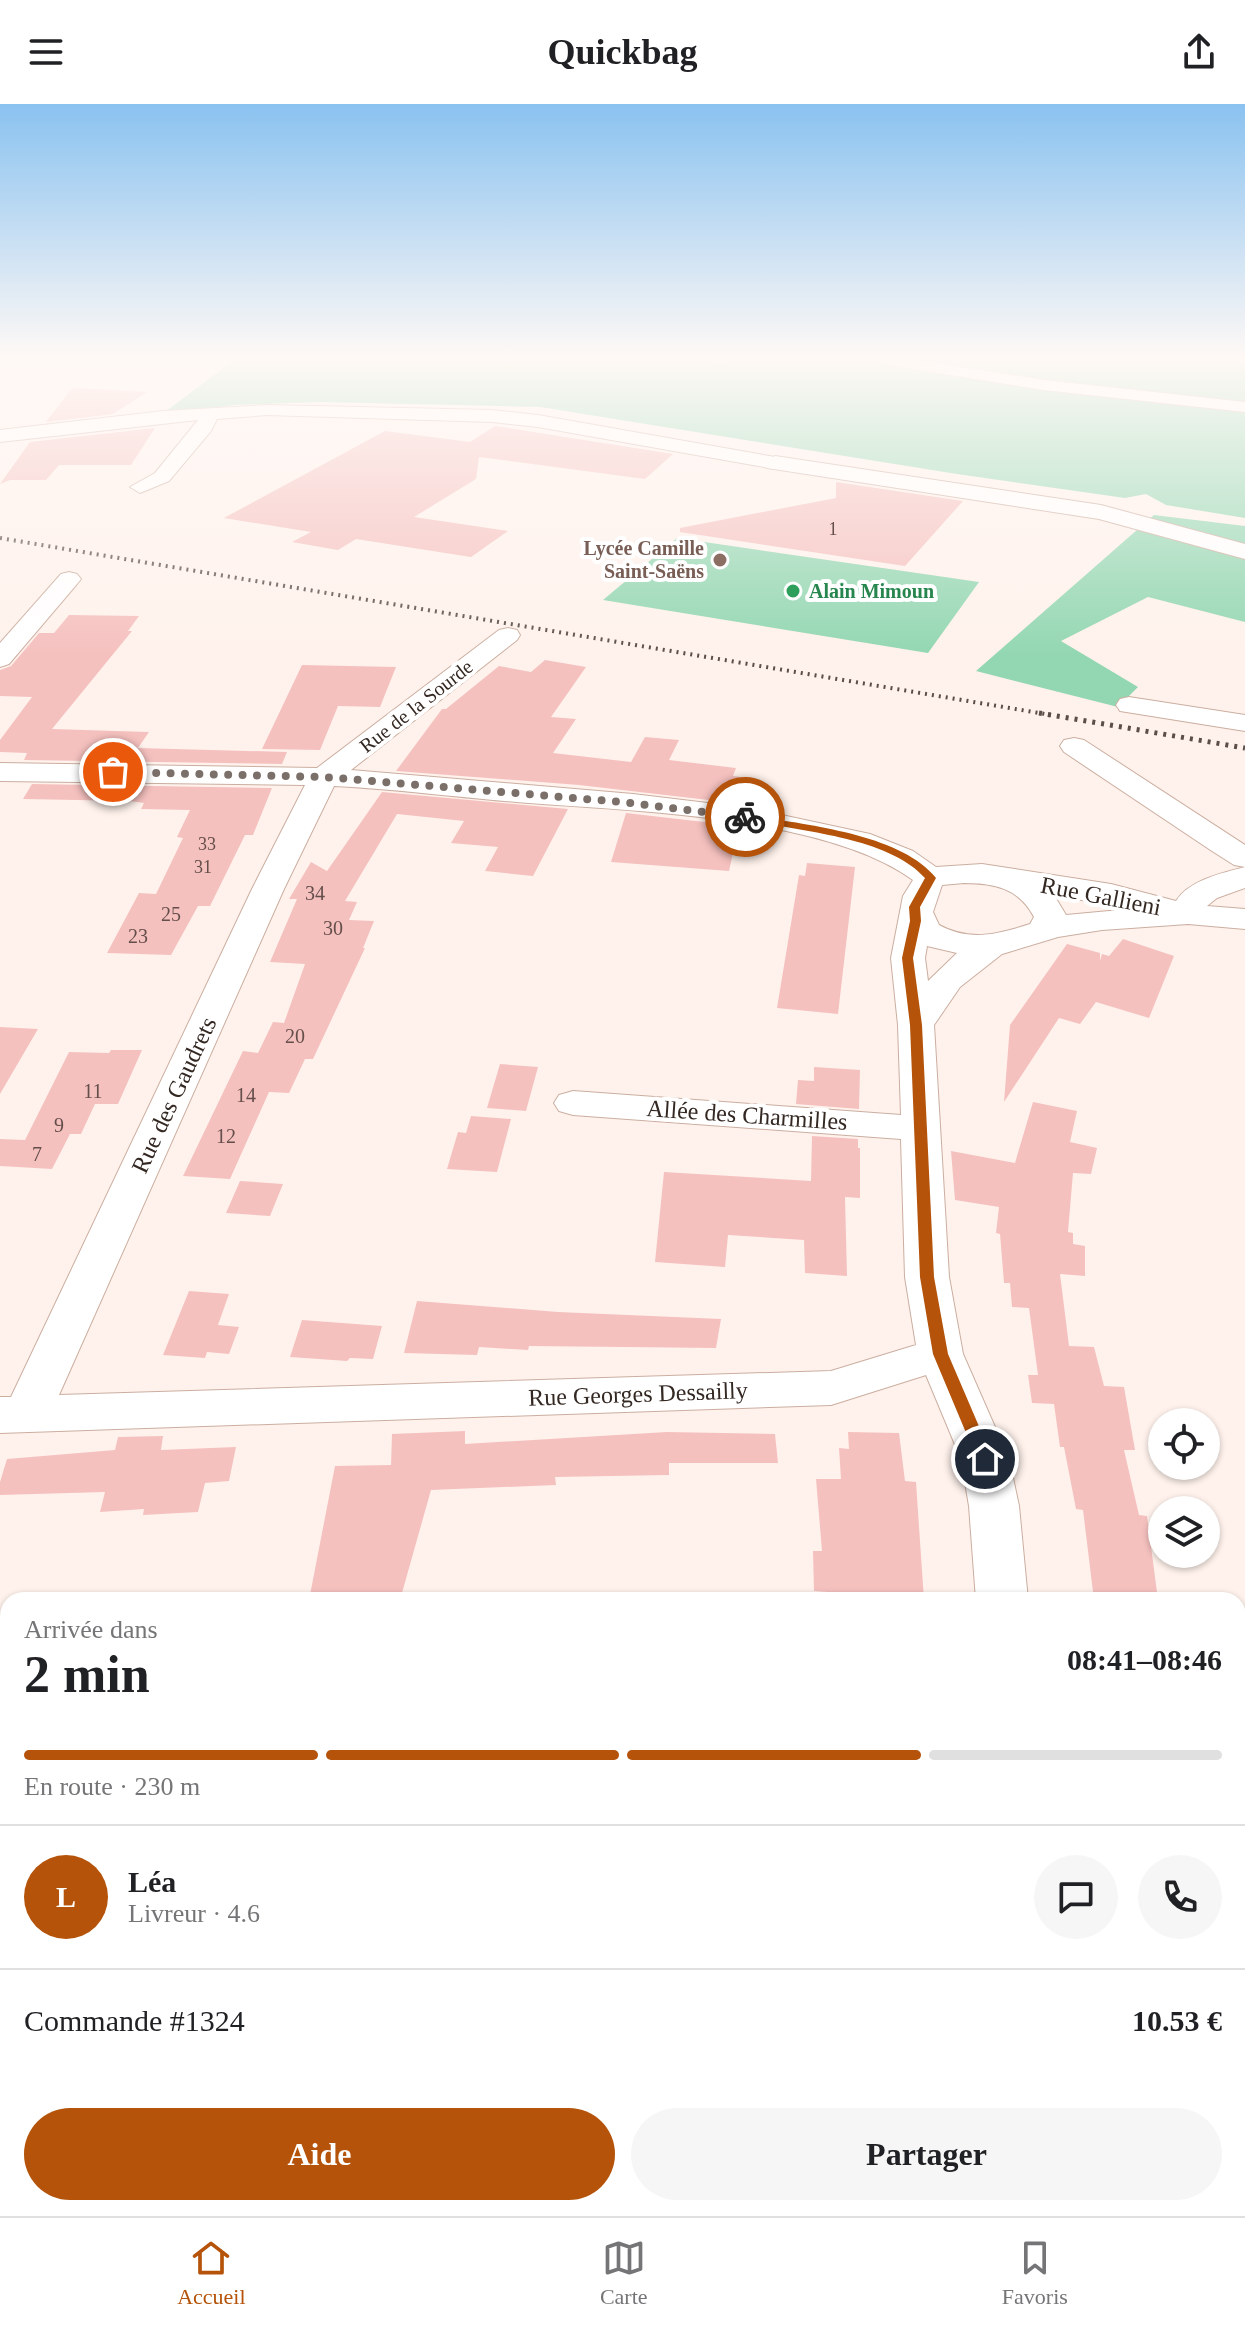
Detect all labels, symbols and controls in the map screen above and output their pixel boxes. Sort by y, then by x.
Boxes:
icon: menu [24,30,68,74]
icon: share [1177,30,1221,74]
text: Quickbag [547,32,698,72]
house number: 1 [829,519,838,539]
place label: Lycée Camille Saint-Saëns [583,537,704,582]
marker: Lycée Camille Saint-Saëns [711,551,729,569]
place label: Alain Mimoun [809,580,934,602]
marker: Alain Mimoun [784,582,802,600]
street label: Rue de la Sourde [355,655,477,757]
pin [79,738,147,806]
icon: bag [91,750,135,794]
courier [705,777,785,857]
icon: bike [723,795,767,839]
house number: 33 [198,834,216,854]
house number: 31 [194,857,212,877]
street label: Rue Gallieni [1039,872,1164,920]
house number: 34 [305,882,325,904]
house number: 25 [161,903,181,925]
house number: 30 [323,917,343,939]
house number: 23 [128,925,148,947]
street label: Rue des Gaudrets [126,1013,222,1177]
house number: 20 [285,1025,305,1047]
house number: 11 [83,1080,103,1102]
house number: 14 [236,1084,256,1106]
street label: Allée des Charmilles [646,1095,848,1135]
house number: 9 [54,1114,64,1136]
house number: 12 [216,1125,236,1147]
house number: 7 [32,1143,42,1165]
street label: Rue Georges Dessailly [528,1377,748,1411]
map controls [1148,1408,1220,1568]
button: locate [1148,1408,1220,1480]
pin [951,1425,1019,1493]
icon: home [963,1437,1007,1481]
button: layers [1148,1496,1220,1568]
text: Arrivée dans [24,1615,158,1644]
text: 08:41–08:46 [1067,1643,1222,1676]
text: 2 min [24,1646,150,1703]
text: En route · 230 m [24,1772,200,1801]
button: chat [1034,1855,1118,1939]
button: phone [1138,1855,1222,1939]
text: Léa [128,1865,176,1898]
text: L [56,1880,76,1913]
text: Livreur · 4.6 [128,1899,260,1928]
text: Commande #1324 [24,2004,245,2037]
text: 10.53 € [1132,2004,1222,2037]
button: Aide [24,2108,615,2200]
button: Partager [631,2108,1222,2200]
tab: Accueil [177,2236,246,2310]
tab: Carte [600,2236,648,2310]
tab: Favoris [1002,2236,1068,2310]

